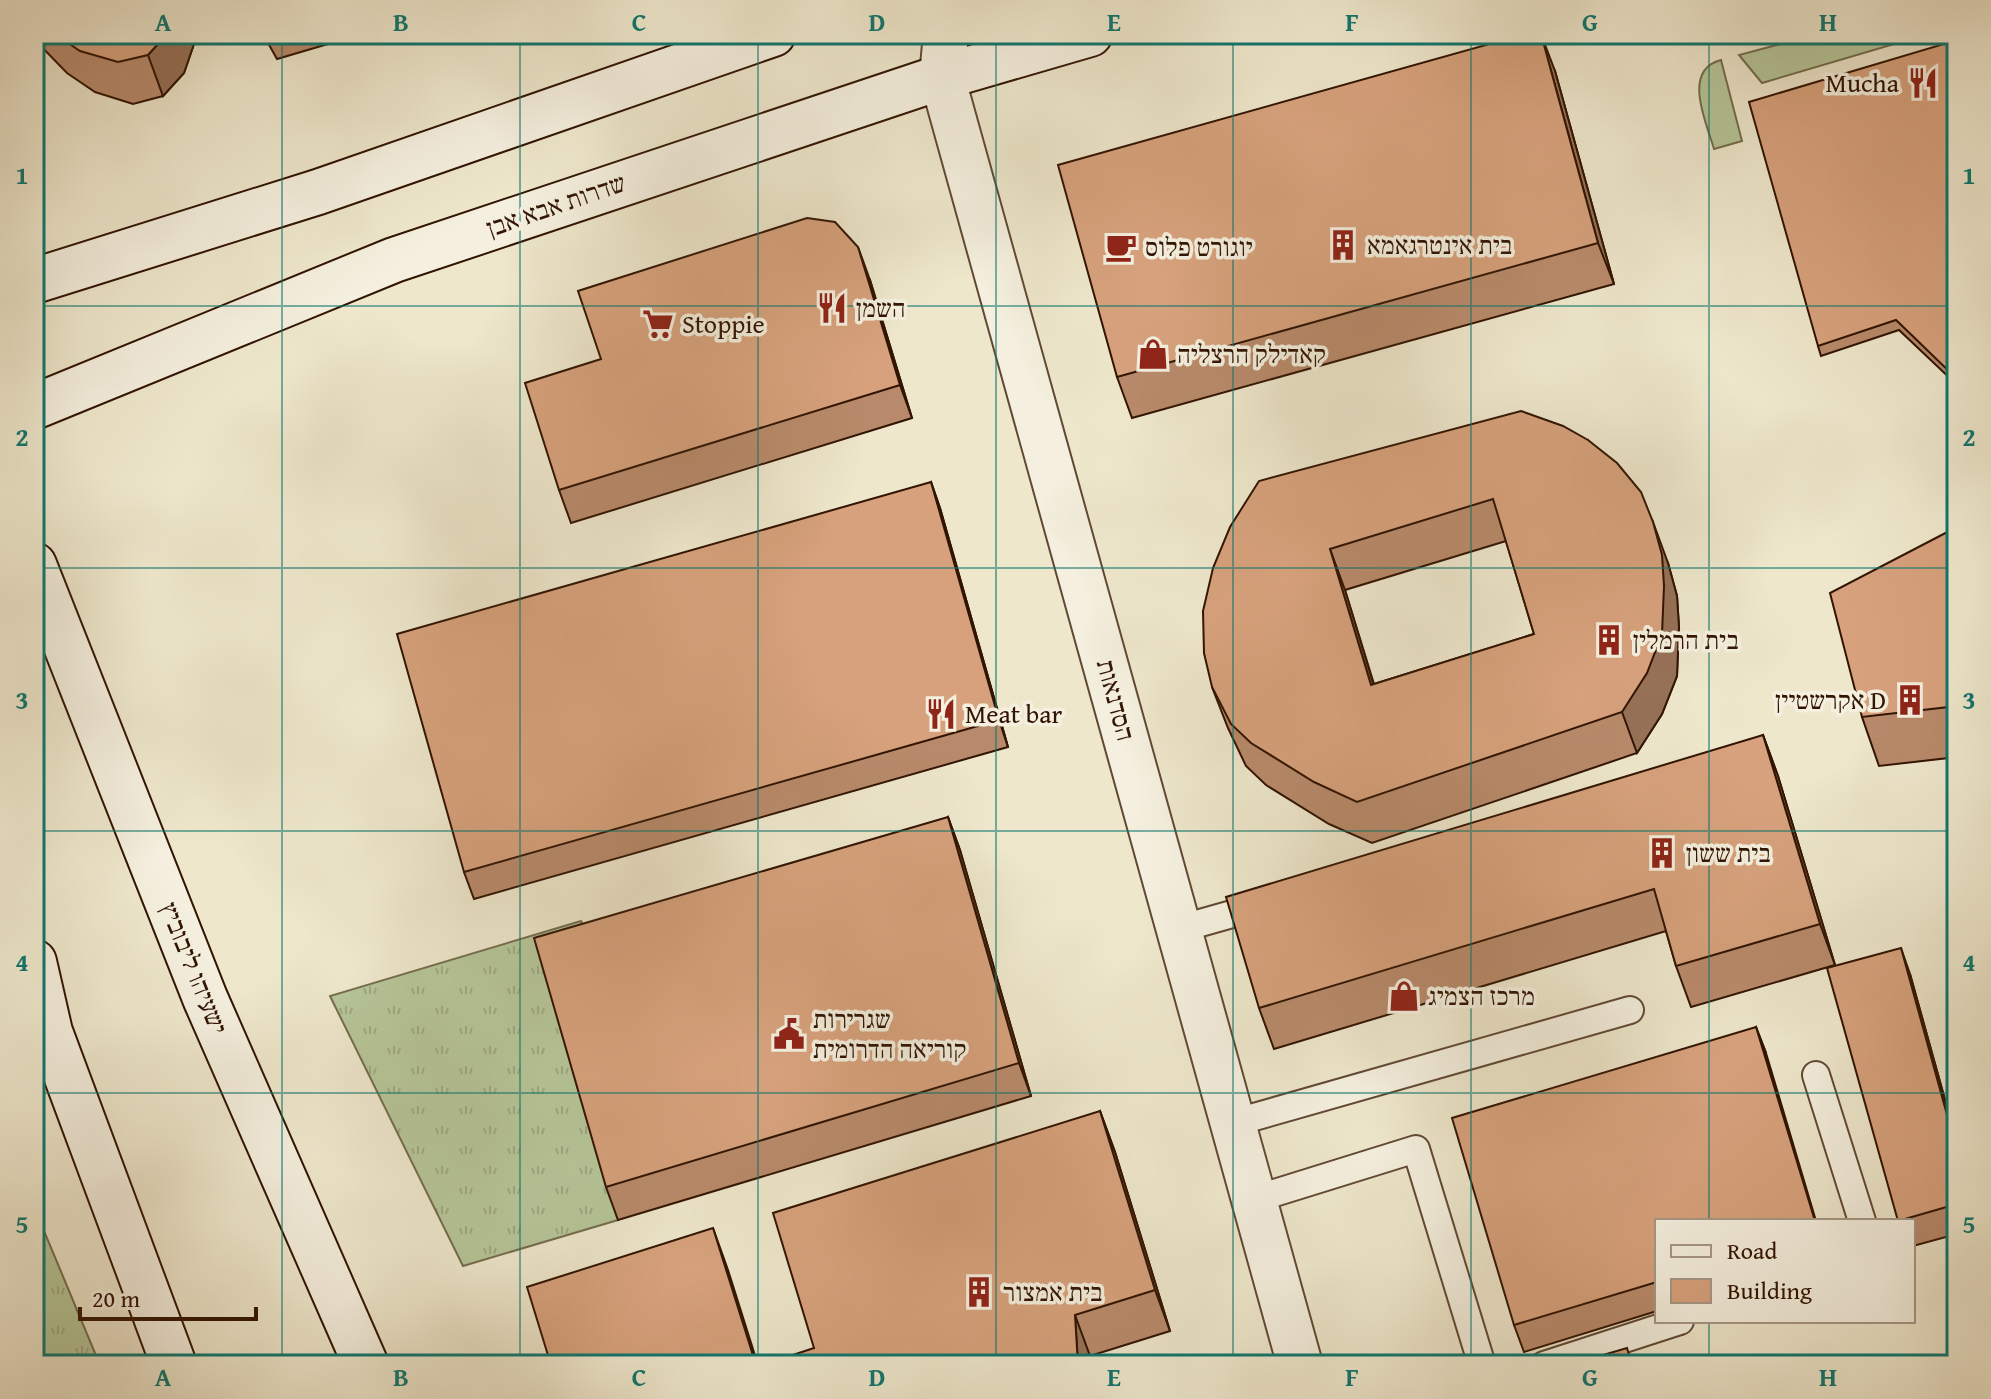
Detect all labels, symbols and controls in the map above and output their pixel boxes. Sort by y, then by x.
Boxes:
text: A [155,2,172,41]
text: B [393,2,409,41]
text: C [632,2,646,41]
text: D [869,2,885,41]
text: E [1107,2,1121,41]
text: F [1345,2,1359,41]
text: G [1582,2,1598,41]
text: H [1819,2,1837,41]
place label: Mucha [1826,63,1900,102]
restaurant icon: Mucha [1906,66,1940,100]
text: 1 [15,155,29,194]
text: 1 [1962,155,1976,194]
street label: שדרות אבא אבן [481,162,631,247]
place label: בית אינטרגאמא [1367,225,1512,264]
place label: יוגורט פלוס [1145,227,1253,266]
building icon: בית אינטרגאמא [1326,228,1360,262]
cafe icon: יוגורט פלוס [1104,230,1138,264]
place label: השמן [856,288,906,327]
restaurant icon: השמן [815,291,849,325]
place label: Stoppie [682,304,765,343]
supermarket icon: Stoppie [641,307,675,341]
place label: קאדילק הרצליה [1177,334,1326,373]
shop icon: קאדילק הרצליה [1136,337,1170,371]
text: 2 [15,417,29,456]
text: 2 [1962,417,1976,456]
place label: בית הרמלין [1633,620,1739,659]
building icon: בית הרמלין [1592,623,1626,657]
street label: הסדנאות [1087,655,1146,745]
text: 3 [15,680,29,719]
place label: אקרשטיין D [1775,680,1886,719]
text: 3 [1962,680,1976,719]
building icon: אקרשטיין D [1893,683,1927,717]
place label: Meat bar [965,694,1062,733]
restaurant icon: Meat bar [924,697,958,731]
place label: בית ששון [1686,833,1771,872]
building icon: בית ששון [1645,836,1679,870]
street label: ישעיהו ליבוביץ [150,896,239,1040]
text: 4 [15,942,29,981]
text: 4 [1962,942,1976,981]
place label: מרכז הצמיג [1428,976,1535,1015]
shop icon: מרכז הצמיג [1387,979,1421,1013]
place label: שגרירות קוריאה הדרומית [813,999,966,1068]
public building icon: שגרירות קוריאה הדרומית [772,1017,806,1051]
text: 5 [15,1204,29,1243]
text: 5 [1962,1204,1976,1243]
legend [1655,1219,1915,1323]
text: Road [1727,1233,1777,1268]
scale bar [80,1271,256,1321]
place label: בית אמצור [1003,1272,1103,1311]
text: Building [1727,1273,1812,1308]
building icon: בית אמצור [962,1275,996,1309]
text: 20 m [92,1281,140,1316]
text: A [155,1357,172,1396]
text: B [393,1357,409,1396]
text: C [632,1357,646,1396]
text: D [869,1357,885,1396]
text: E [1107,1357,1121,1396]
text: F [1345,1357,1359,1396]
text: G [1582,1357,1598,1396]
text: H [1819,1357,1837,1396]

